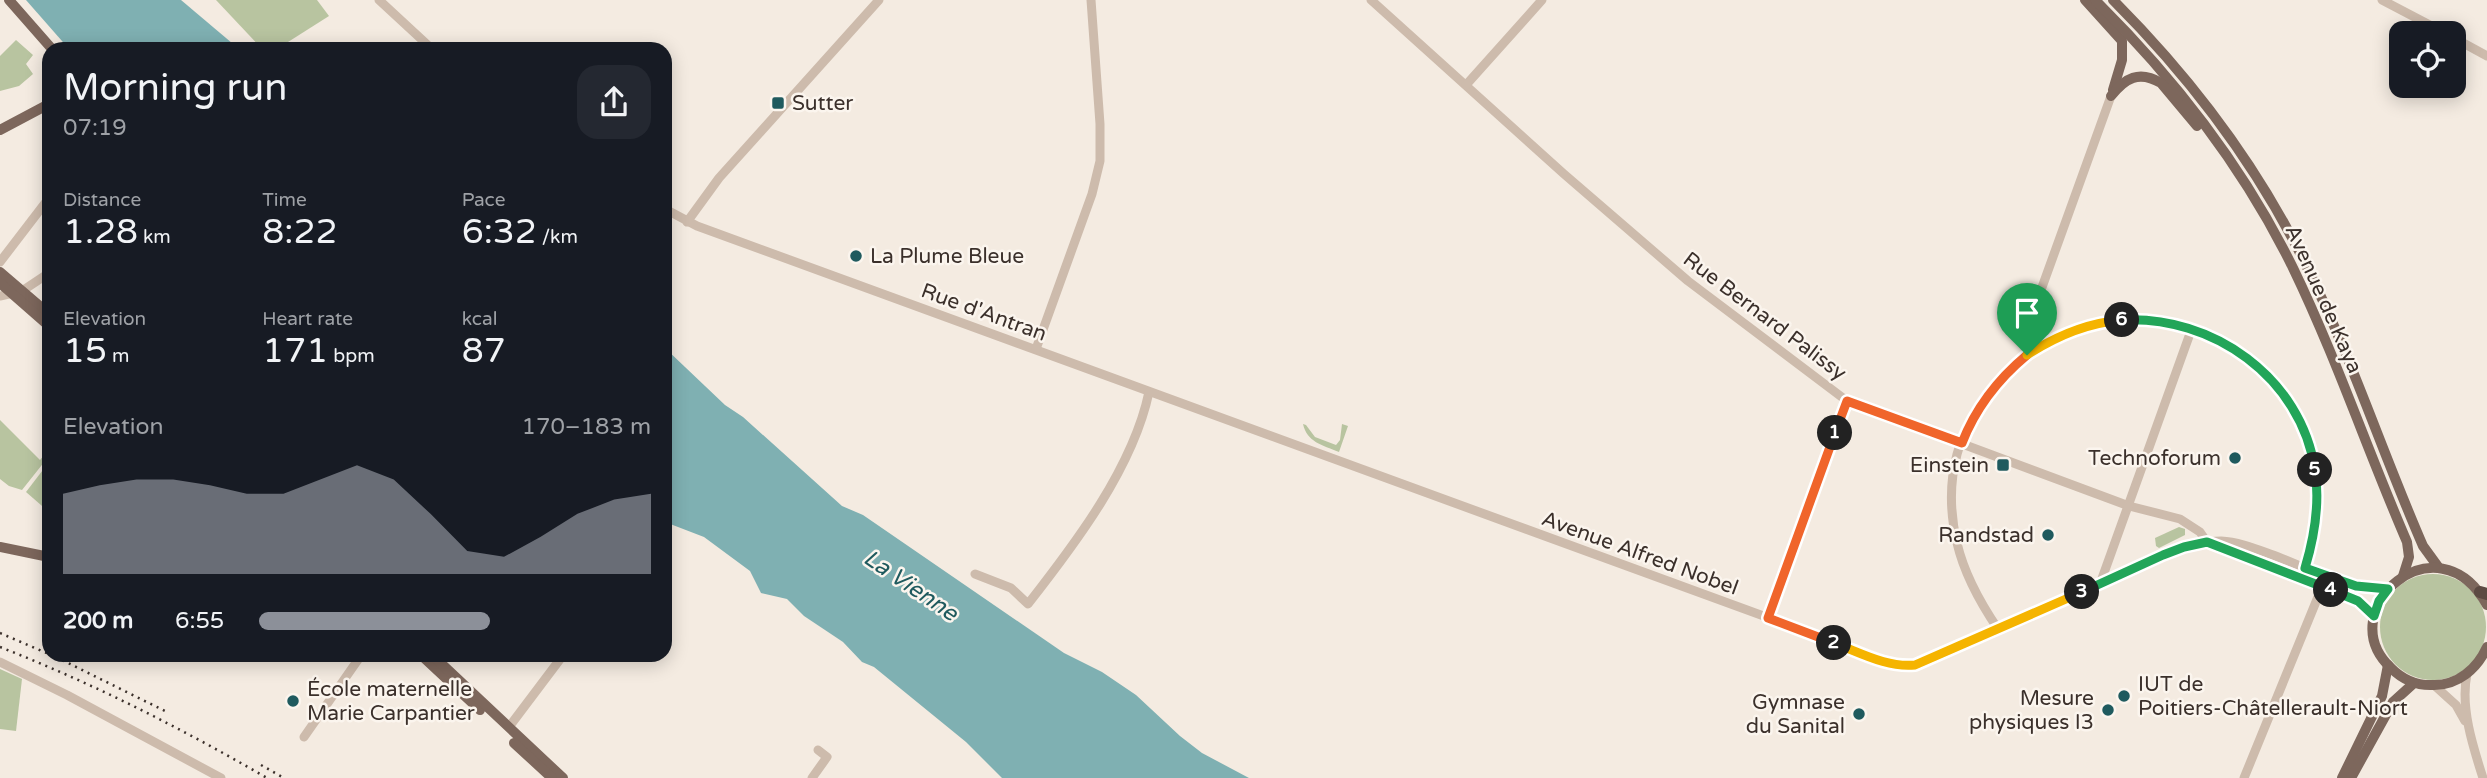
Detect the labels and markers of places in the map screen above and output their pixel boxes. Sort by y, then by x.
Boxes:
place label: Sutter [792,91,853,116]
marker: Sutter [770,95,786,111]
place label: La Plume Bleue [870,244,1024,269]
marker: La Plume Bleue [848,248,864,264]
pin [1997,283,2057,355]
pin: 6 [2104,302,2140,338]
pin: 1 [1818,416,1853,450]
place label: Technoforum [2088,446,2221,471]
marker: Technoforum [2227,450,2243,466]
pin: 5 [2298,452,2332,488]
place label: Einstein [1910,453,1989,478]
marker: Einstein [1995,457,2011,473]
place label: Randstad [1938,523,2034,548]
marker: Randstad [2040,527,2056,543]
pin: 4 [2314,572,2348,608]
pin: 3 [2064,574,2100,610]
pin: 2 [1816,626,1852,660]
place label: IUT de Poitiers-Châtellerault-Niort [2138,672,2408,721]
place label: École maternelle Marie Carpantier [307,677,475,726]
place label: Mesure physiques I3 [1969,686,2094,735]
marker: IUT de Poitiers-Châtellerault-Niort [2116,688,2132,704]
place label: Gymnase du Sanital [1746,690,1845,739]
marker: École maternelle Marie Carpantier [285,693,301,709]
marker: Mesure physiques I3 [2100,702,2116,718]
marker: Gymnase du Sanital [1851,706,1867,722]

